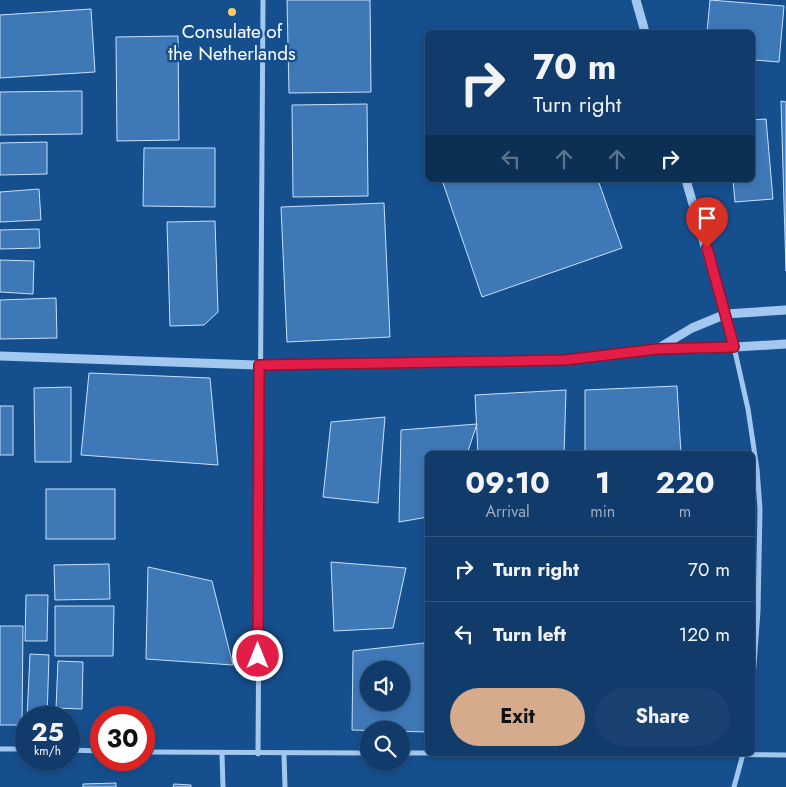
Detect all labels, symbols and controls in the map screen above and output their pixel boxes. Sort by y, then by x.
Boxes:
marker: Consulate of the Netherlands [226,6,238,18]
place label: Consulate of the Netherlands [168,18,296,67]
text: 70 m [533,42,616,92]
icon: right [450,50,515,115]
text: Turn right [533,88,621,120]
icon: left [497,145,525,173]
icon: ahead [550,145,578,173]
icon: ahead [603,145,631,173]
icon: right [656,145,684,173]
pin [686,197,728,248]
icon: arrive [693,204,721,232]
text: 09:10 [465,461,550,504]
text: 1 [595,461,610,504]
text: 220 [655,461,715,504]
text: Arrival [486,500,530,523]
text: min [590,500,615,523]
text: m [679,500,691,523]
icon: right [450,555,478,583]
text: Turn right [493,556,579,583]
text: 70 m [688,556,730,583]
icon: left [450,620,478,648]
text: Turn left [493,621,566,648]
text: 120 m [679,621,730,648]
position arrow [231,629,283,681]
map controls [360,661,410,771]
button: sound [360,661,410,711]
button: Exit [450,688,585,746]
button: Share [595,688,730,746]
speed limit sign: 30 [90,706,155,771]
text: 25 [31,714,64,750]
button: search [360,721,410,771]
text: km/h [34,742,61,760]

